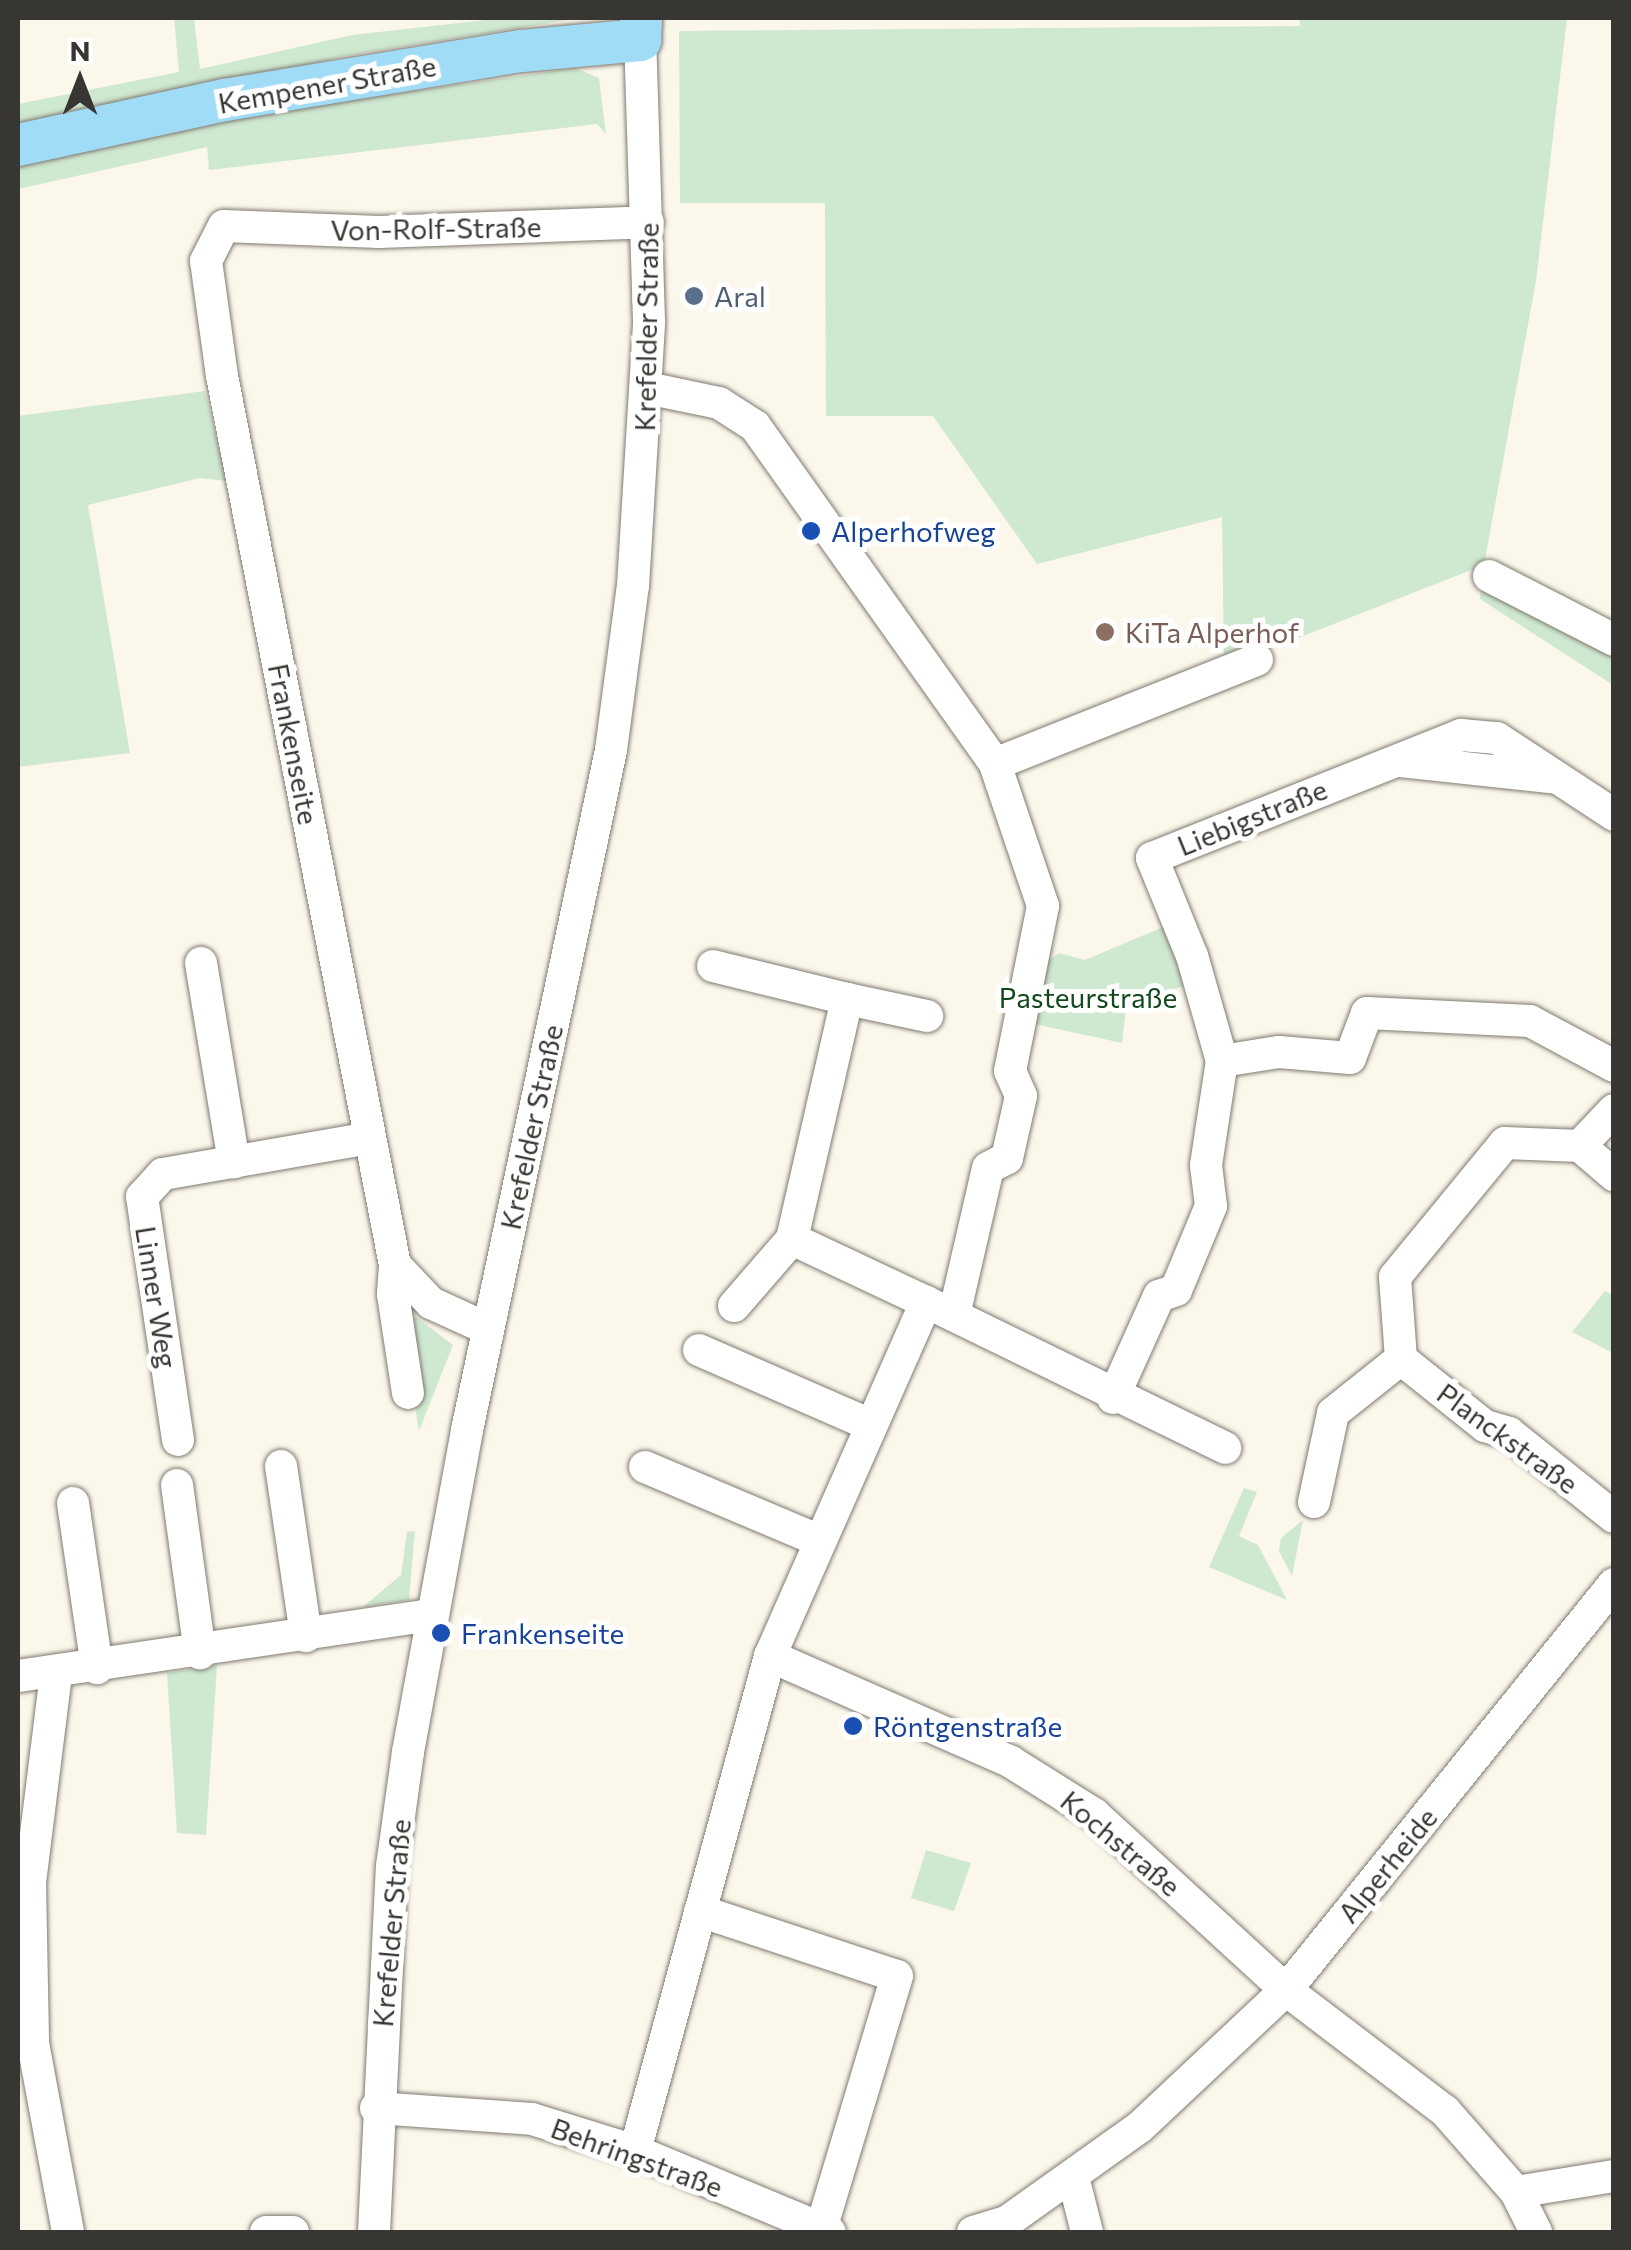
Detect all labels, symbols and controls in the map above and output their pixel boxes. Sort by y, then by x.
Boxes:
north arrow [30,30,130,130]
text: N [70,33,91,67]
street label: Kempener Straße [215,48,439,120]
street label: Von-Rolf-Straße [330,209,542,247]
street label: Krefelder Straße [627,222,665,432]
place label: Aral [714,279,766,313]
marker: Aral [683,285,705,307]
place label: Alperhofweg [831,514,995,548]
marker: Alperhofweg [800,520,822,542]
place label: KiTa Alperhof [1125,615,1299,649]
marker: KiTa Alperhof [1094,621,1116,643]
street label: Frankenseite [262,661,326,827]
street label: Liebigstraße [1172,772,1332,862]
park label: Pasteurstraße [999,980,1177,1014]
street label: Krefelder Straße [493,1021,569,1233]
street label: Linner Weg [129,1224,185,1370]
street label: Planckstraße [1431,1376,1585,1500]
place label: Frankenseite [461,1616,624,1650]
marker: Frankenseite [430,1622,452,1644]
place label: Röntgenstraße [873,1709,1062,1743]
marker: Röntgenstraße [842,1715,864,1737]
street label: Kochstraße [1054,1783,1188,1903]
street label: Alperheide [1331,1801,1443,1929]
street label: Krefelder Straße [365,1818,417,2028]
street label: Behringstraße [547,2110,727,2204]

